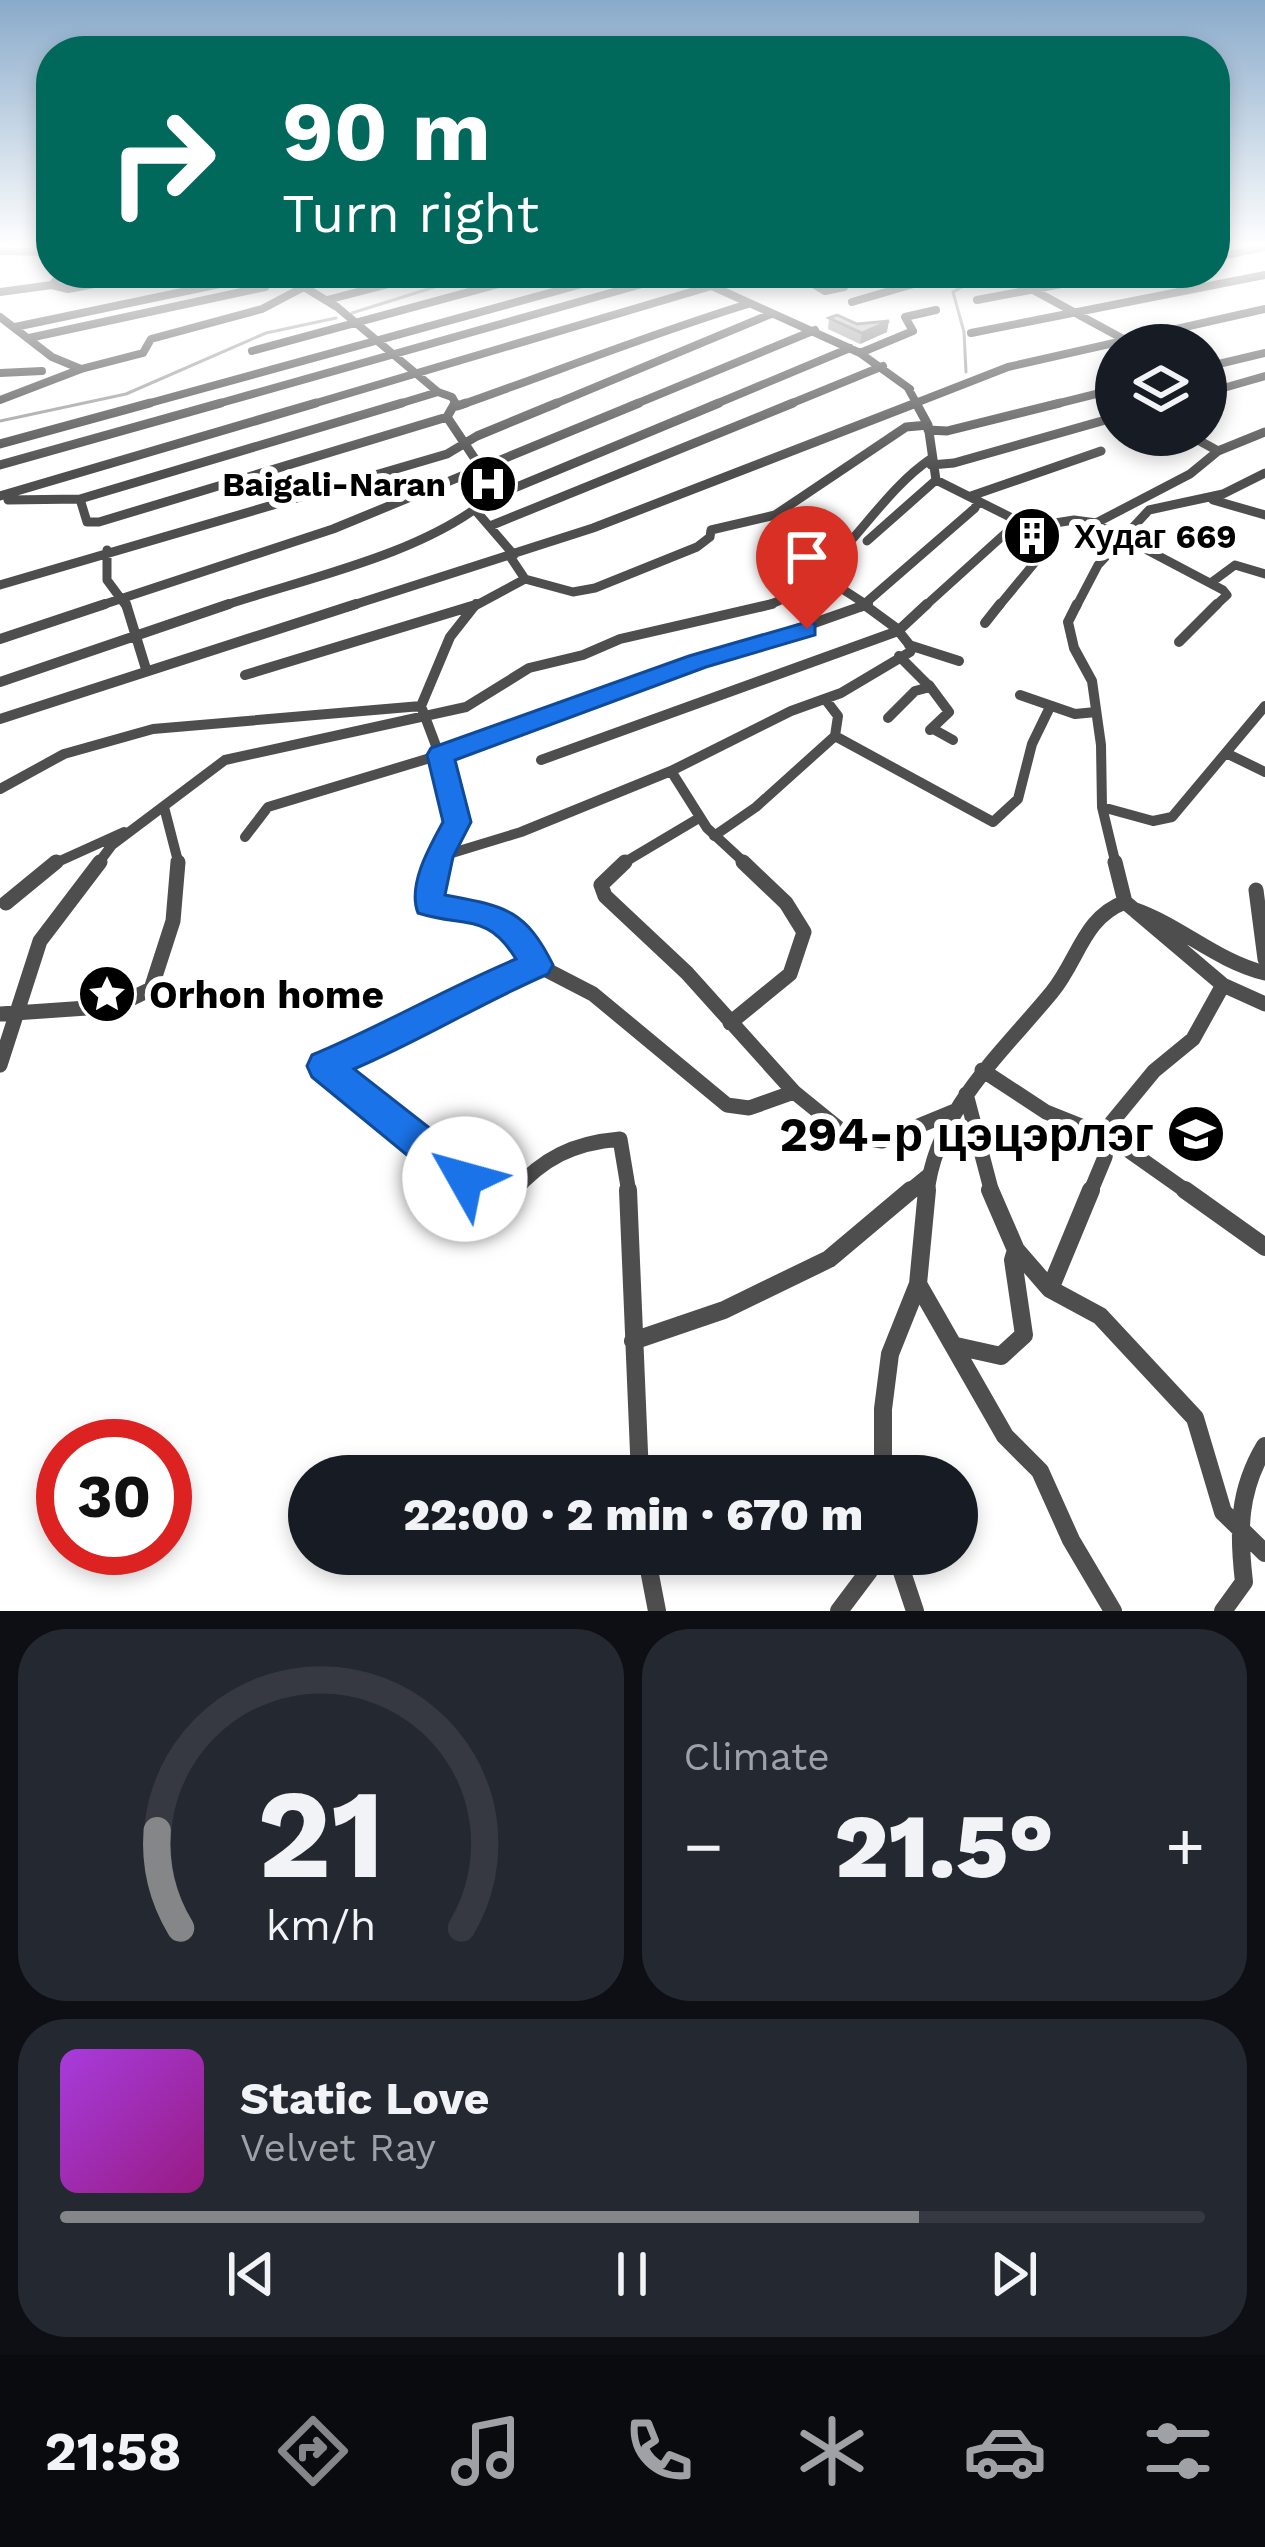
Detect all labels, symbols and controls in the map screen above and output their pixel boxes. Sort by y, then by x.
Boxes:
text: 90 m [282,82,491,180]
icon: right [84,84,240,240]
text: Turn right [282,182,539,245]
map controls [1095,324,1227,456]
button: layers [1095,324,1227,456]
hospital icon: Baigali-Naran [457,453,519,515]
place label: Baigali-Naran [222,465,446,504]
building icon: Худаг 669 [1001,505,1063,567]
pin [756,506,858,629]
place label: Худаг 669 [1074,517,1237,556]
icon: arrive [774,524,840,590]
place icon: Orhon home [76,963,138,1025]
place label: Orhon home [149,972,384,1017]
school or university icon: 294-р цэцэрлэг [1165,1103,1227,1165]
place label: 294-р цэцэрлэг [779,1106,1154,1163]
position arrow [402,1116,528,1242]
speed limit sign: 30 [36,1419,192,1575]
text: 22:00 · 2 min · 670 m [403,1488,863,1541]
text: Climate [684,1734,830,1779]
text: 21 [257,1761,385,1907]
text: 21.5° [835,1793,1054,1899]
text: − [684,1808,723,1885]
text: + [1165,1808,1205,1885]
text: km/h [265,1900,376,1950]
text: Static Love [240,2072,490,2125]
text: Velvet Ray [240,2125,436,2170]
icon: previous [218,2241,284,2307]
icon: pause [599,2241,665,2307]
icon: next [981,2241,1047,2307]
icon: directions [271,2409,355,2493]
icon: music [444,2409,528,2493]
icon: phone [617,2409,701,2493]
icon: climate [790,2409,874,2493]
icon: car [963,2409,1047,2493]
icon: filters [1136,2409,1220,2493]
text: 21:58 [45,2420,182,2483]

